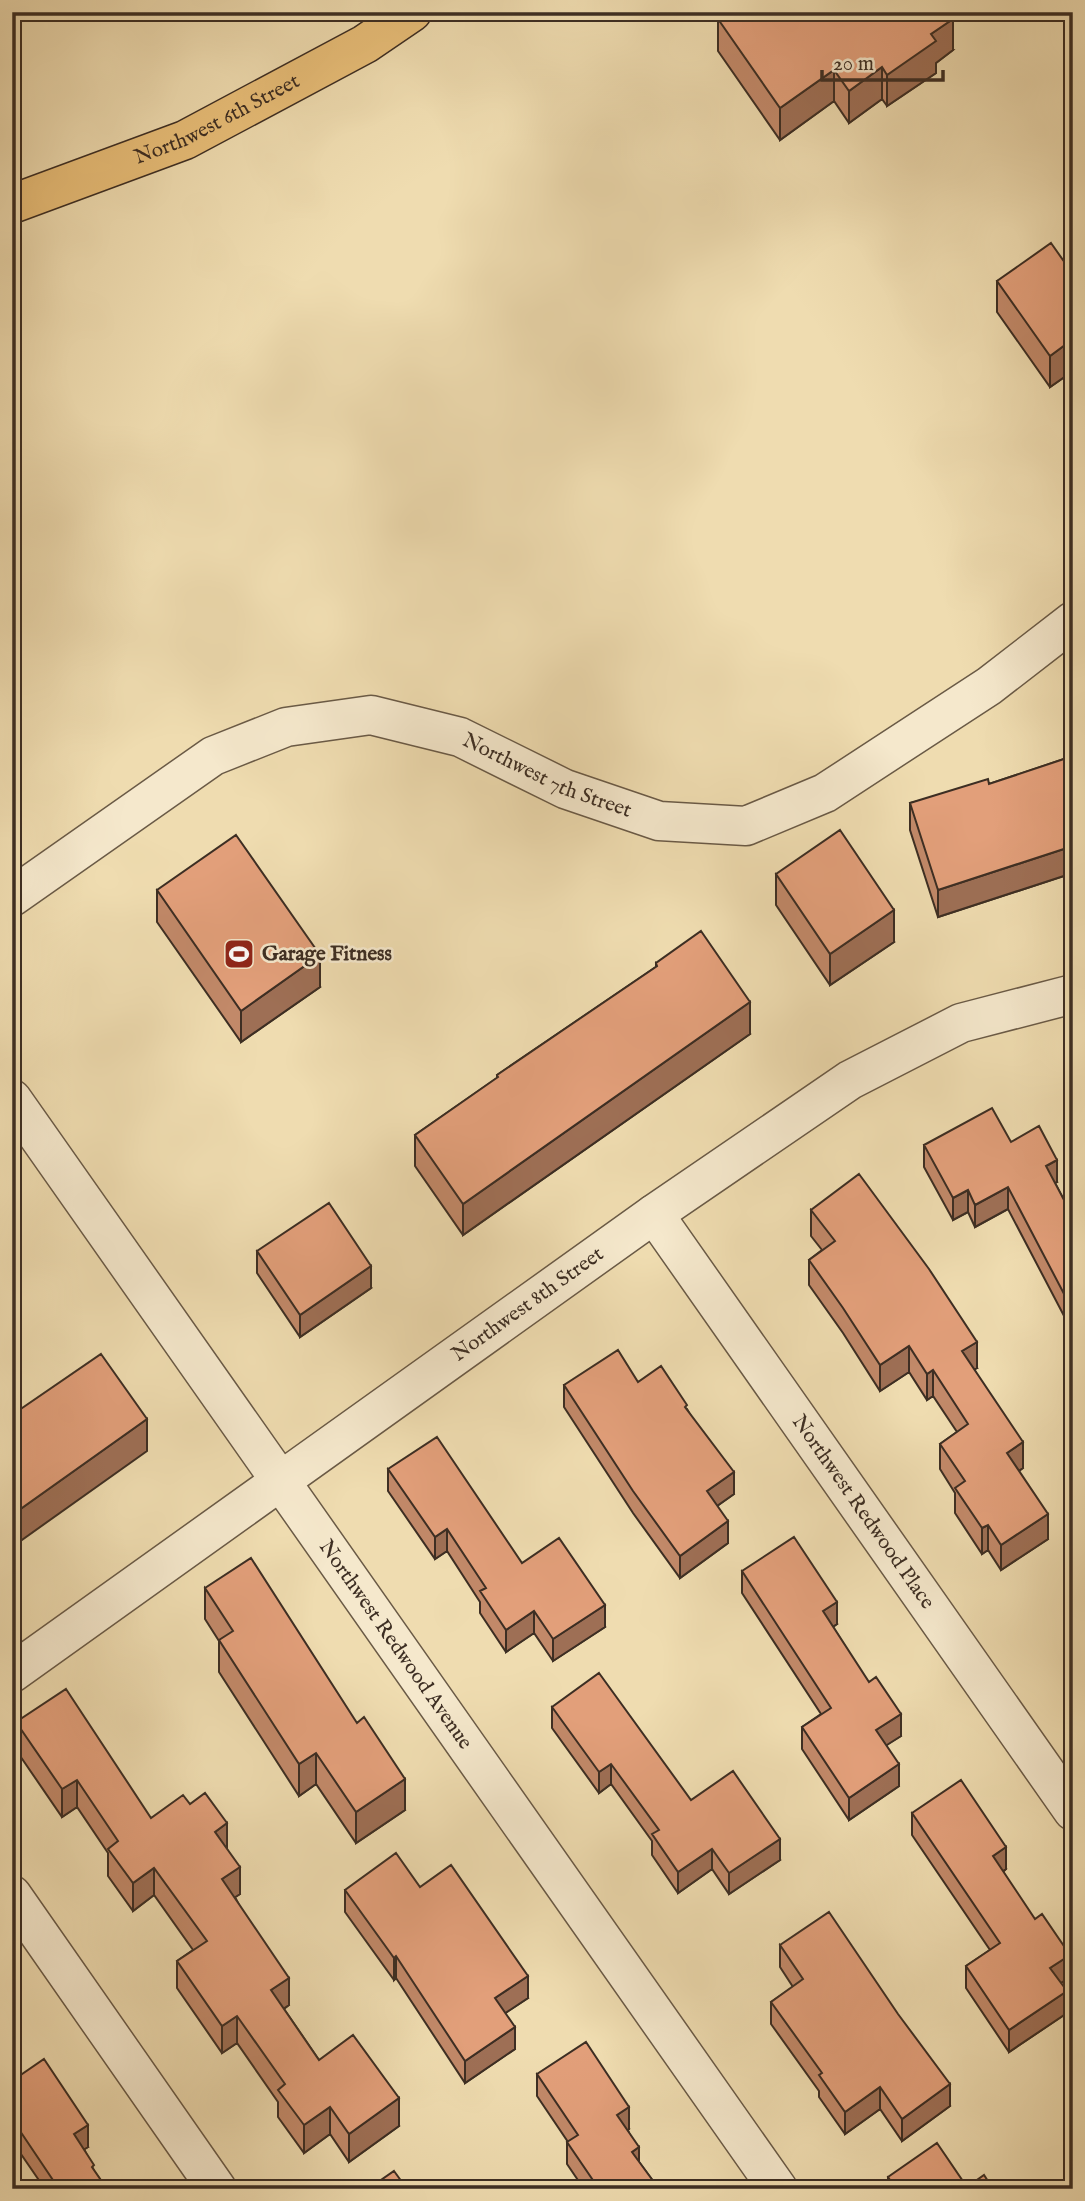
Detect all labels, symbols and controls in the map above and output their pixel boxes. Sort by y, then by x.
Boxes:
scale bar [822,38,943,82]
text: 20 m [833,51,874,78]
street label: Northwest 6th Street [131,68,304,171]
street label: Northwest 7th Street [458,727,635,824]
sports icon: Garage Fitness [222,937,256,971]
place label: Garage Fitness [262,941,392,968]
street label: Northwest 8th Street [446,1241,609,1368]
street label: Northwest Redwood Place [786,1409,941,1615]
street label: Northwest Redwood Avenue [313,1535,479,1755]

